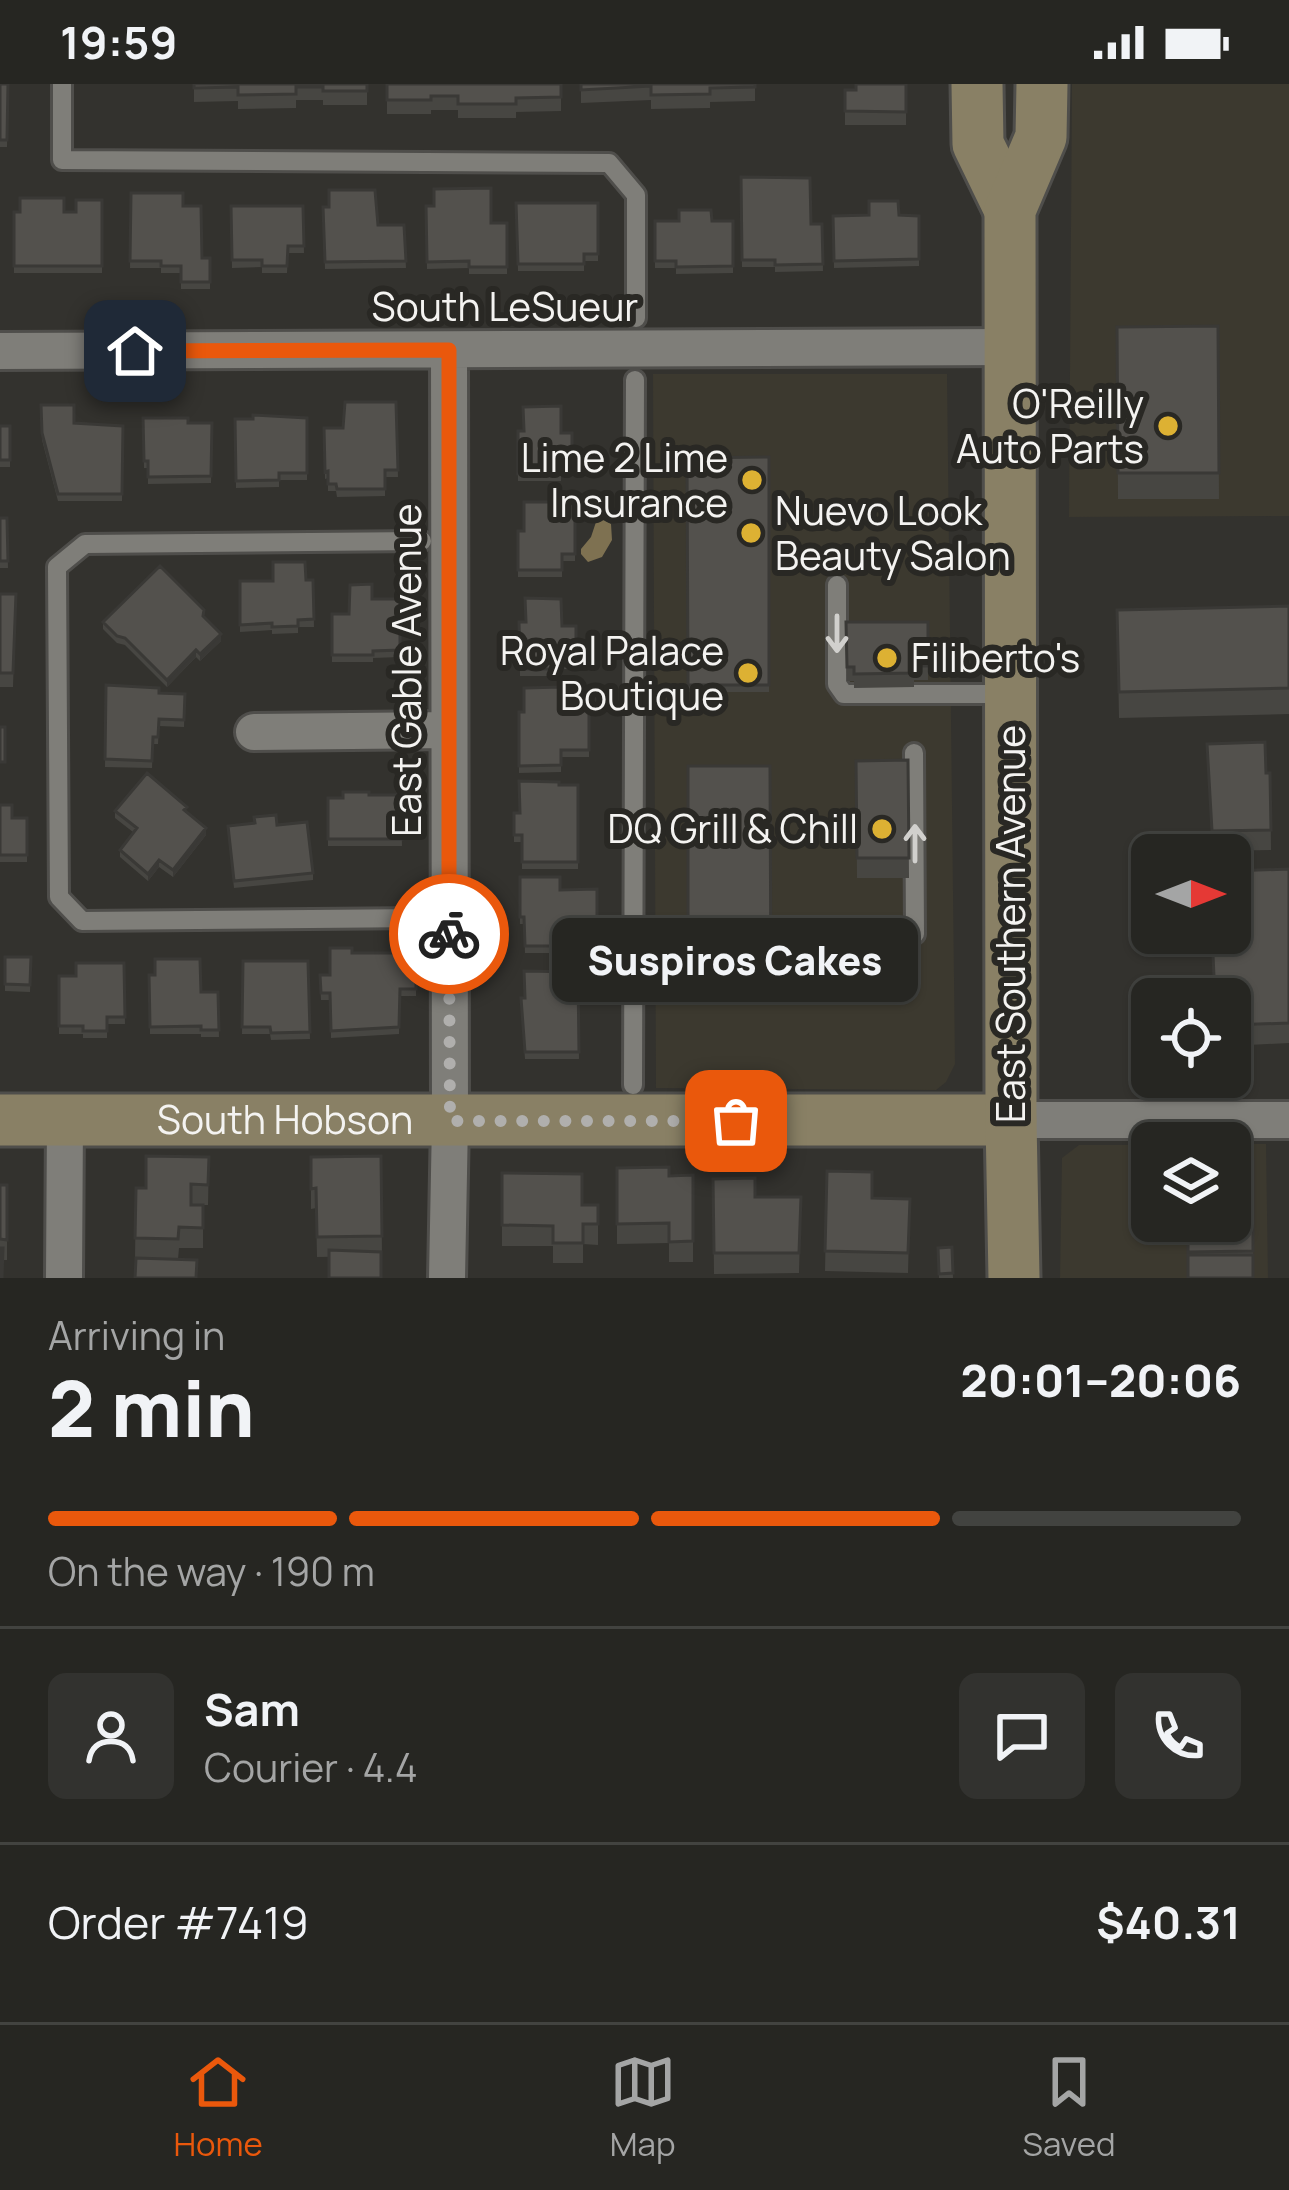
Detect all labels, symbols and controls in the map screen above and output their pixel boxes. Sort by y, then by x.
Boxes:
text: 19:59 [60,11,177,73]
street label: South LeSueur [372,279,638,333]
pin [84,300,186,402]
icon: home [102,318,168,384]
place label: O'Reilly Auto Parts [956,376,1144,475]
marker: O'Reilly Auto Parts [1155,413,1181,439]
place label: Lime 2 Lime Insurance [521,430,728,529]
marker: Lime 2 Lime Insurance [739,467,765,493]
place label: Nuevo Look Beauty Salon [775,483,1011,582]
street label: East Gable Avenue [379,503,433,837]
marker: Nuevo Look Beauty Salon [738,520,764,546]
one-way arrow [826,614,848,653]
place label: Royal Palace Boutique [500,623,724,722]
place label: Filiberto's [911,630,1080,684]
marker: Filiberto's [874,645,900,671]
marker: Royal Palace Boutique [735,660,761,686]
street label: East Southern Avenue [983,725,1037,1123]
place label: DQ Grill & Chill [608,801,858,855]
marker: DQ Grill & Chill [869,816,895,842]
one-way arrow [904,824,926,863]
north arrow [1131,834,1251,954]
map controls [1131,834,1251,1242]
courier [389,874,509,994]
icon: bike [416,901,482,967]
callout: Suspiros Cakes [553,917,919,1001]
text: Suspiros Cakes [588,933,882,987]
button: locate [1131,978,1251,1098]
pin [685,1070,787,1172]
icon: bag [703,1088,769,1154]
street label: South Hobson [157,1092,413,1146]
button: layers [1131,1122,1251,1242]
text: Arriving in [48,1308,225,1362]
text: 20:01–20:06 [960,1349,1241,1411]
text: 2 min [48,1354,255,1460]
text: On the way · 190 m [48,1544,375,1598]
button: person [48,1673,174,1799]
button: chat [959,1673,1085,1799]
button: phone [1115,1673,1241,1799]
text: Sam [204,1678,300,1740]
text: Courier · 4.4 [204,1740,418,1794]
text: Order #7419 [48,1891,309,1953]
text: $40.31 [1096,1891,1241,1953]
tab: Home [173,2049,263,2166]
tab: Map [610,2049,676,2166]
tab: Saved [1023,2049,1116,2166]

